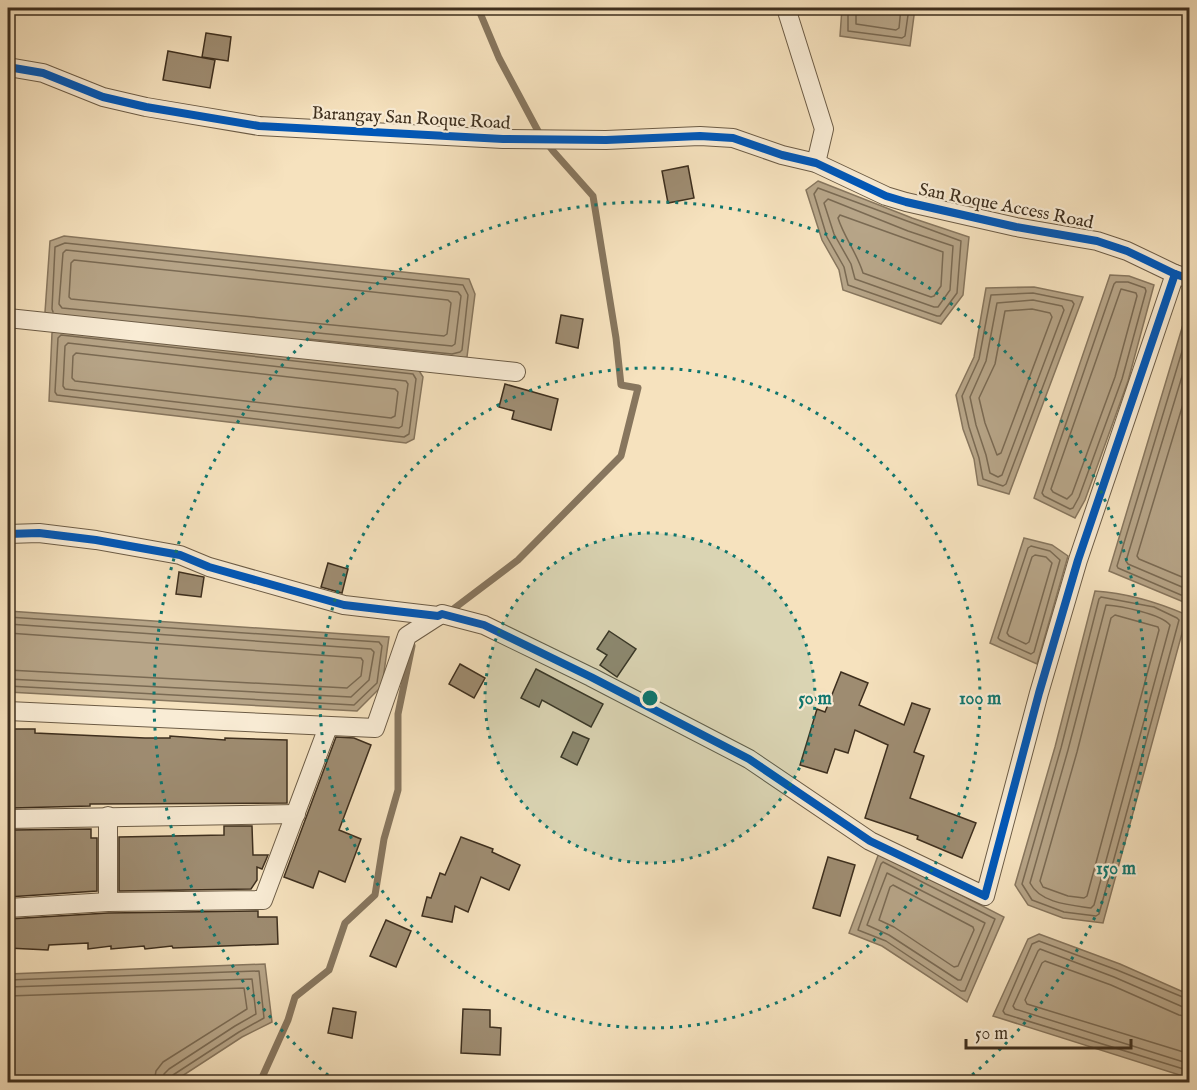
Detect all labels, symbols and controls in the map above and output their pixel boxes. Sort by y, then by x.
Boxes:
street label: Barangay San Roque Road [311,102,511,136]
street label: San Roque Access Road [917,179,1096,235]
centre of rings [640,688,660,708]
text: 50 m [798,688,832,711]
text: 100 m [959,688,1001,711]
text: 150 m [1096,858,1136,881]
scale bar [966,1012,1131,1050]
text: 50 m [975,1023,1008,1046]

